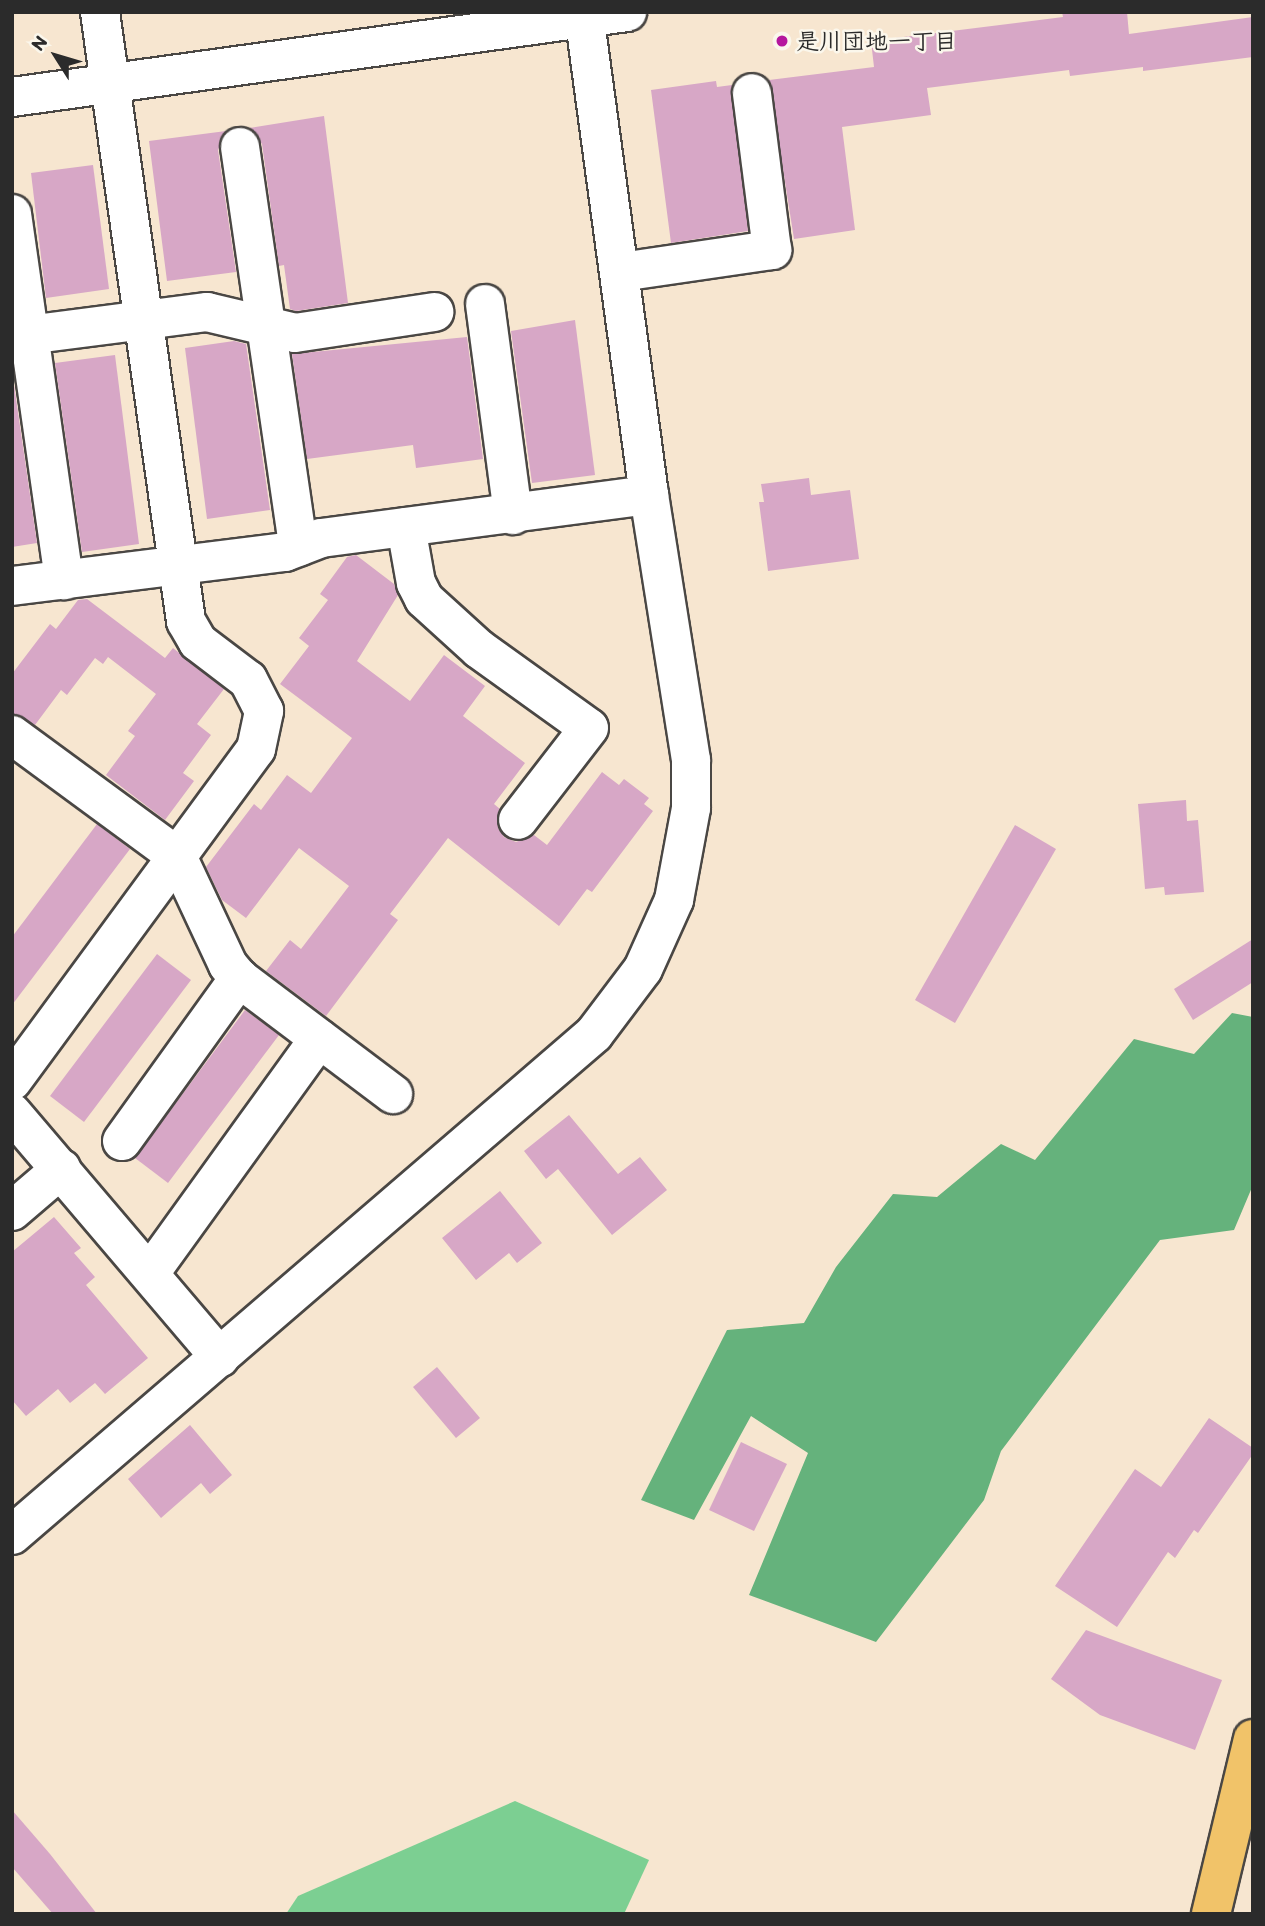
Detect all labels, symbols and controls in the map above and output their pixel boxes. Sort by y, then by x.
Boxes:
north arrow [21,21,91,91]
place label: 是川団地一丁目 [796,27,957,55]
text: N [26,31,52,55]
marker: 是川団地一丁目 [774,33,790,49]

